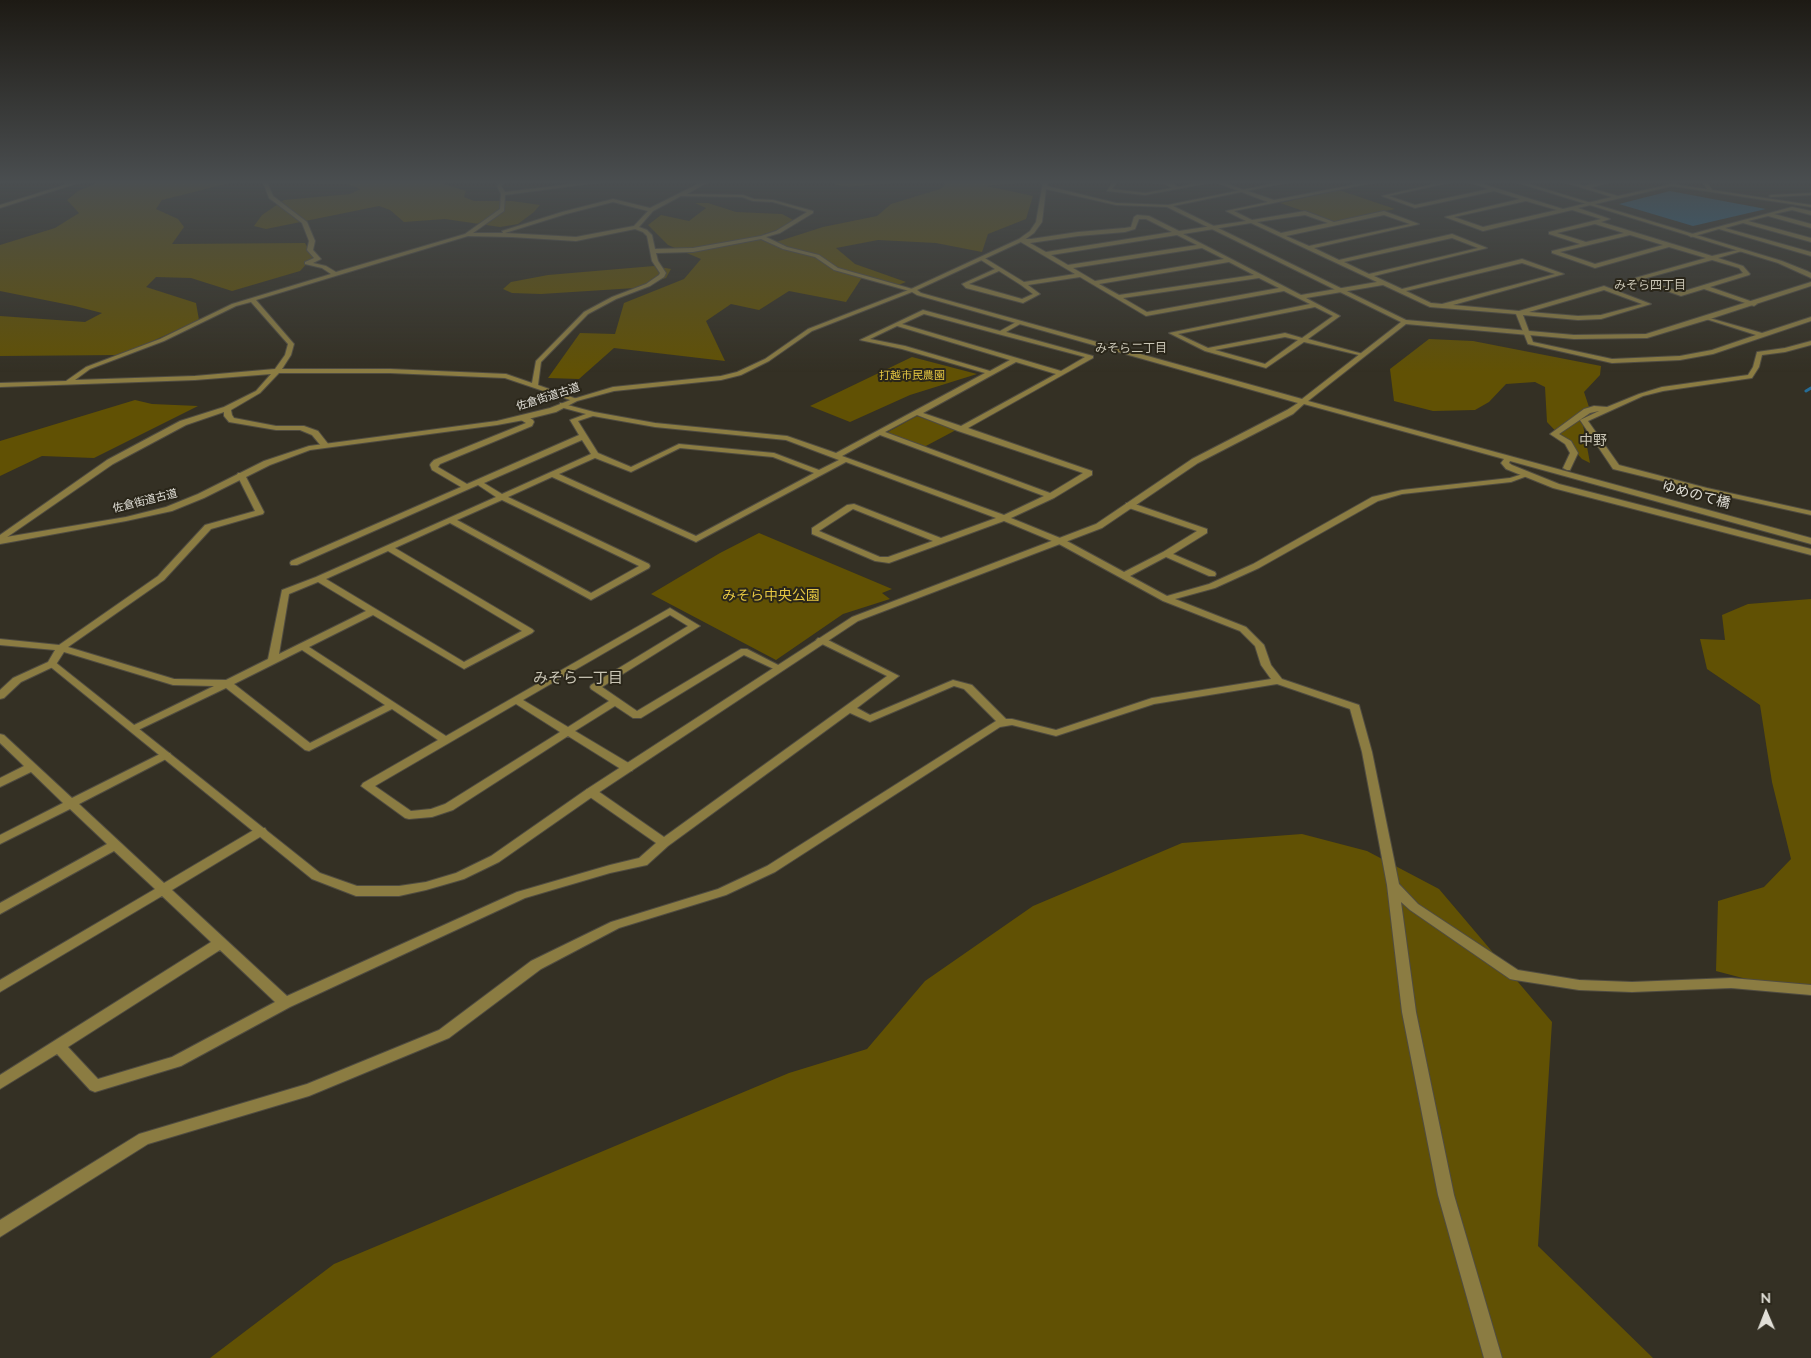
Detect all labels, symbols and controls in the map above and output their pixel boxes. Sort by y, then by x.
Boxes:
district label: みそら四丁目 [1614,278,1686,292]
district label: みそら二丁目 [1095,341,1167,355]
park label: 打越市民農園 [879,369,945,383]
street label: 佐倉街道古道 [515,381,581,413]
district label: 中野 [1579,433,1607,449]
street label: ゆめのて橋 [1660,478,1732,512]
street label: 佐倉街道古道 [111,487,179,515]
park label: みそら中央公園 [722,588,820,604]
district label: みそら一丁目 [533,669,623,687]
north arrow [1741,1288,1791,1338]
text: N [1760,1289,1771,1307]

